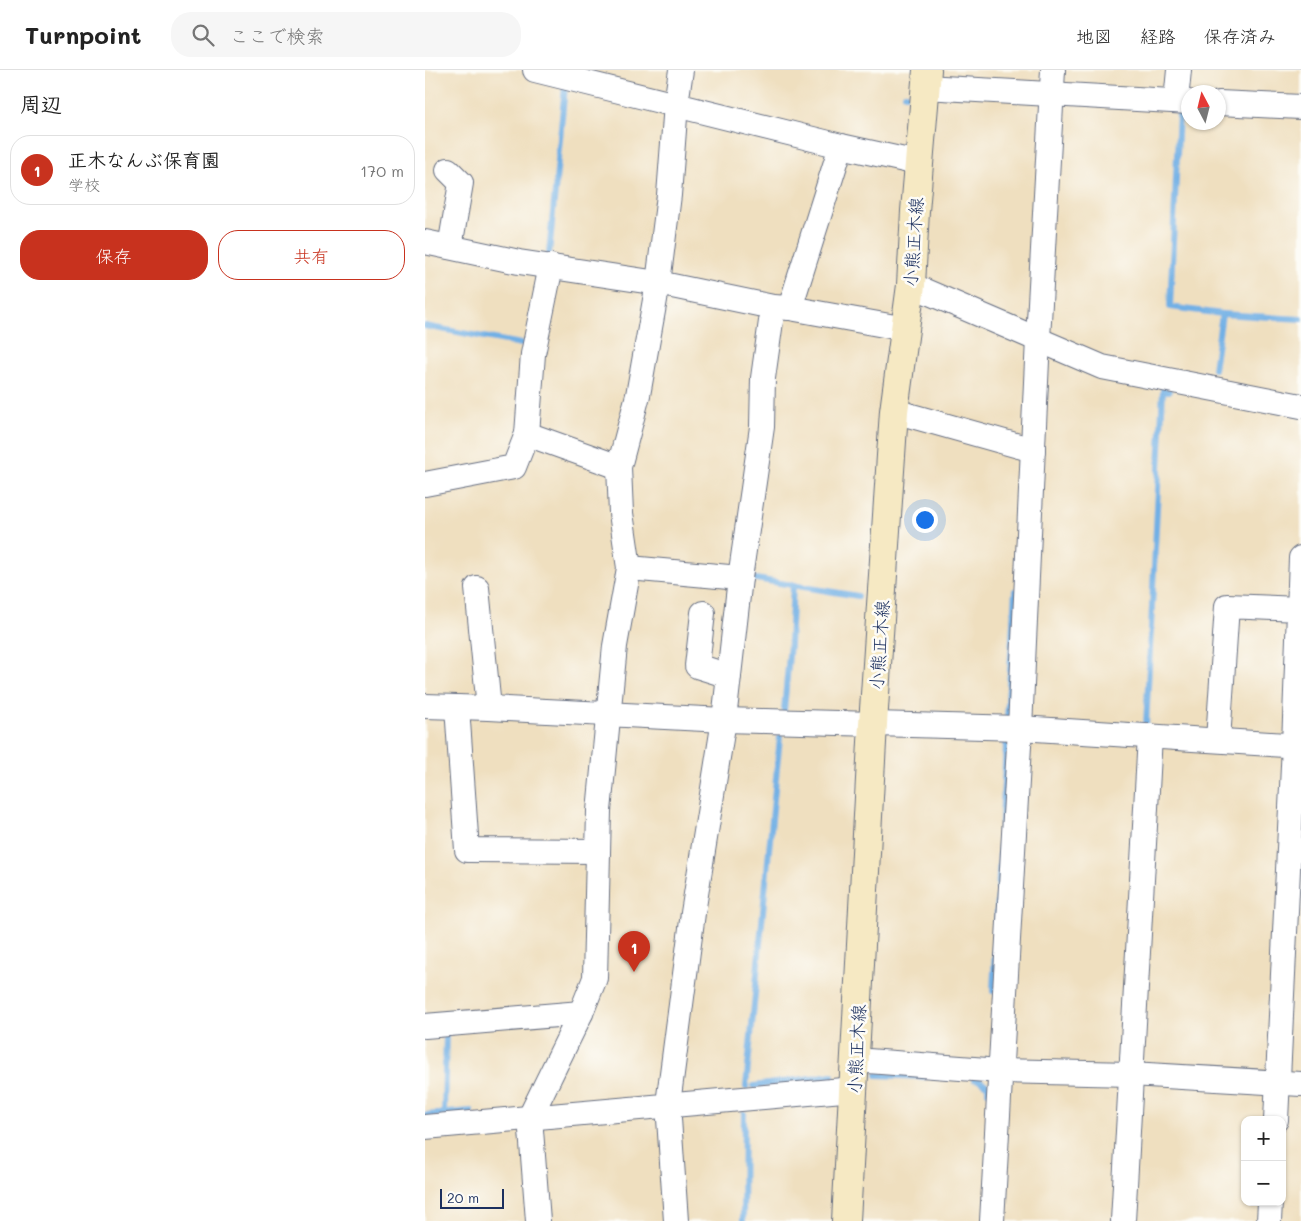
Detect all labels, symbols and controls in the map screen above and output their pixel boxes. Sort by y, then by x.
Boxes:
search box [171,12,521,57]
text: Turnpoint [25,19,141,50]
icon: search [189,21,217,49]
text: ここで検索 [229,23,324,48]
text: 地図 [1076,24,1112,48]
text: 経路 [1140,24,1176,48]
text: 保存済み [1204,24,1276,48]
north arrow [1181,85,1226,130]
text: 周辺 [20,90,62,117]
text: 正木なんぶ保育園 [68,147,220,172]
text: 1 [33,160,41,181]
text: 170 m [360,160,404,181]
text: 学校 [68,174,100,195]
street label: 小熊正木線 [898,196,928,288]
button: 保存 [20,230,208,280]
button: 共有 [218,230,405,280]
your location [912,507,938,533]
street label: 小熊正木線 [864,599,894,691]
pin: 1 [618,931,650,972]
street label: 小熊正木線 [842,1003,870,1095]
map controls [1241,1116,1286,1206]
button: + [1241,1116,1286,1161]
button: − [1241,1161,1286,1206]
scale bar [440,1186,504,1209]
text: 20 m [447,1188,479,1207]

